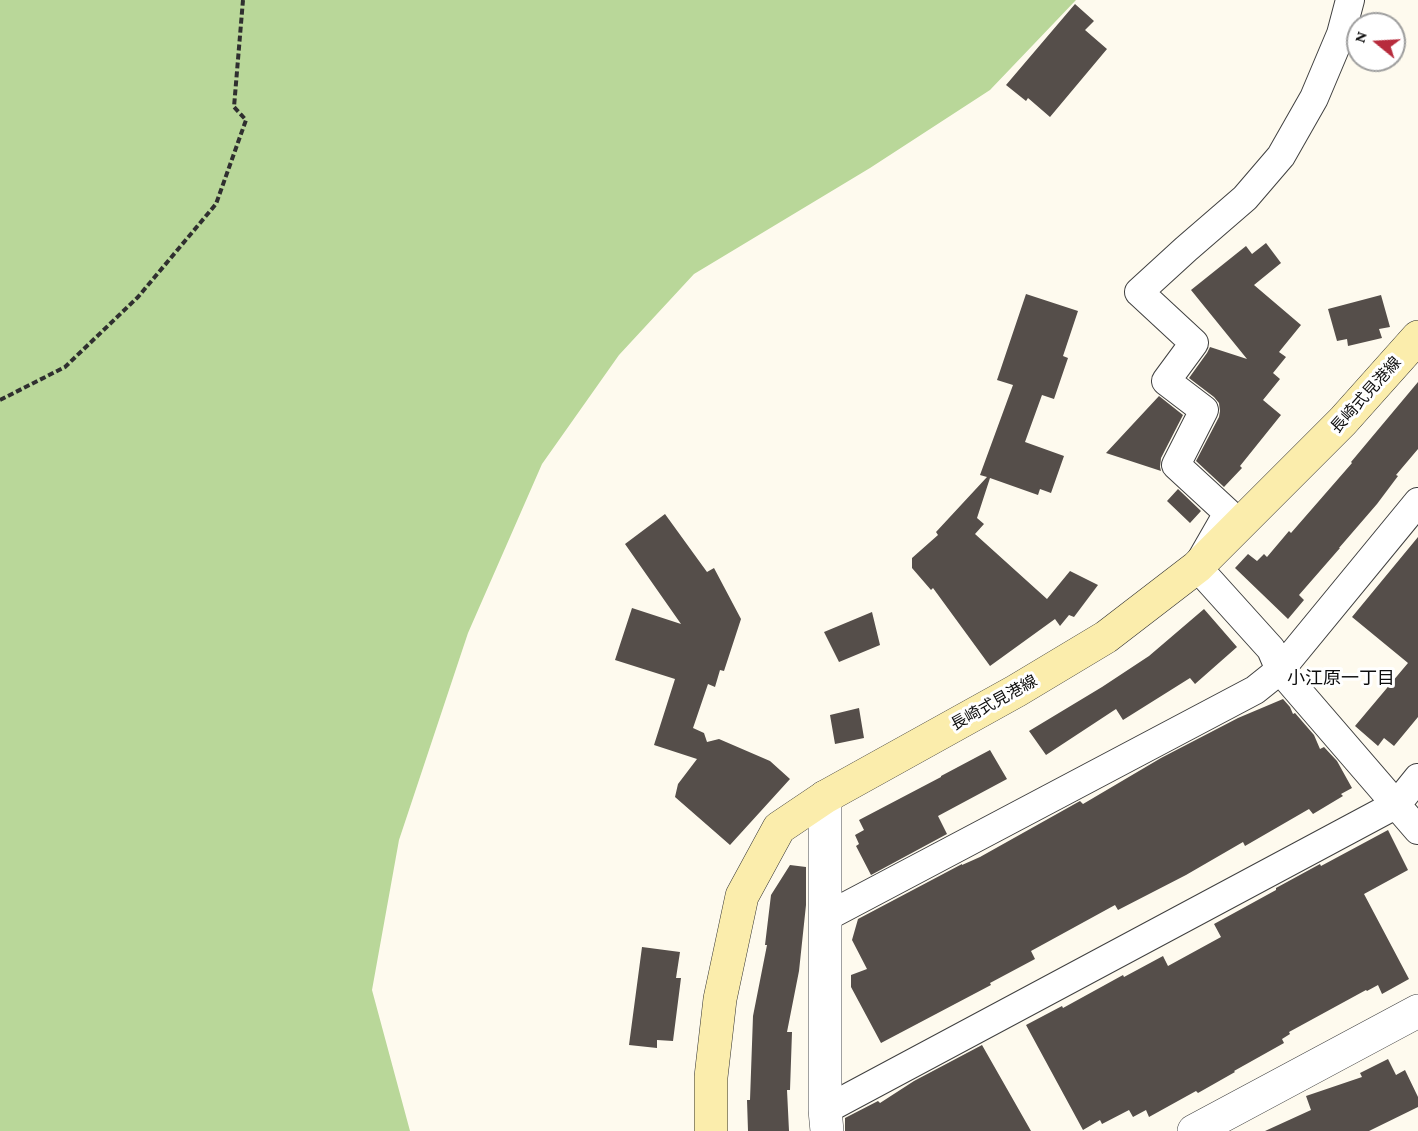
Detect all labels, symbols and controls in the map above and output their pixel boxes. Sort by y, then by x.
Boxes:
north arrow [1346,12,1406,72]
text: N [1351,29,1370,45]
street label: 長崎式見港線 [1327,353,1405,437]
district label: 小江原一丁目 [1287,667,1395,689]
street label: 長崎式見港線 [947,671,1041,735]

